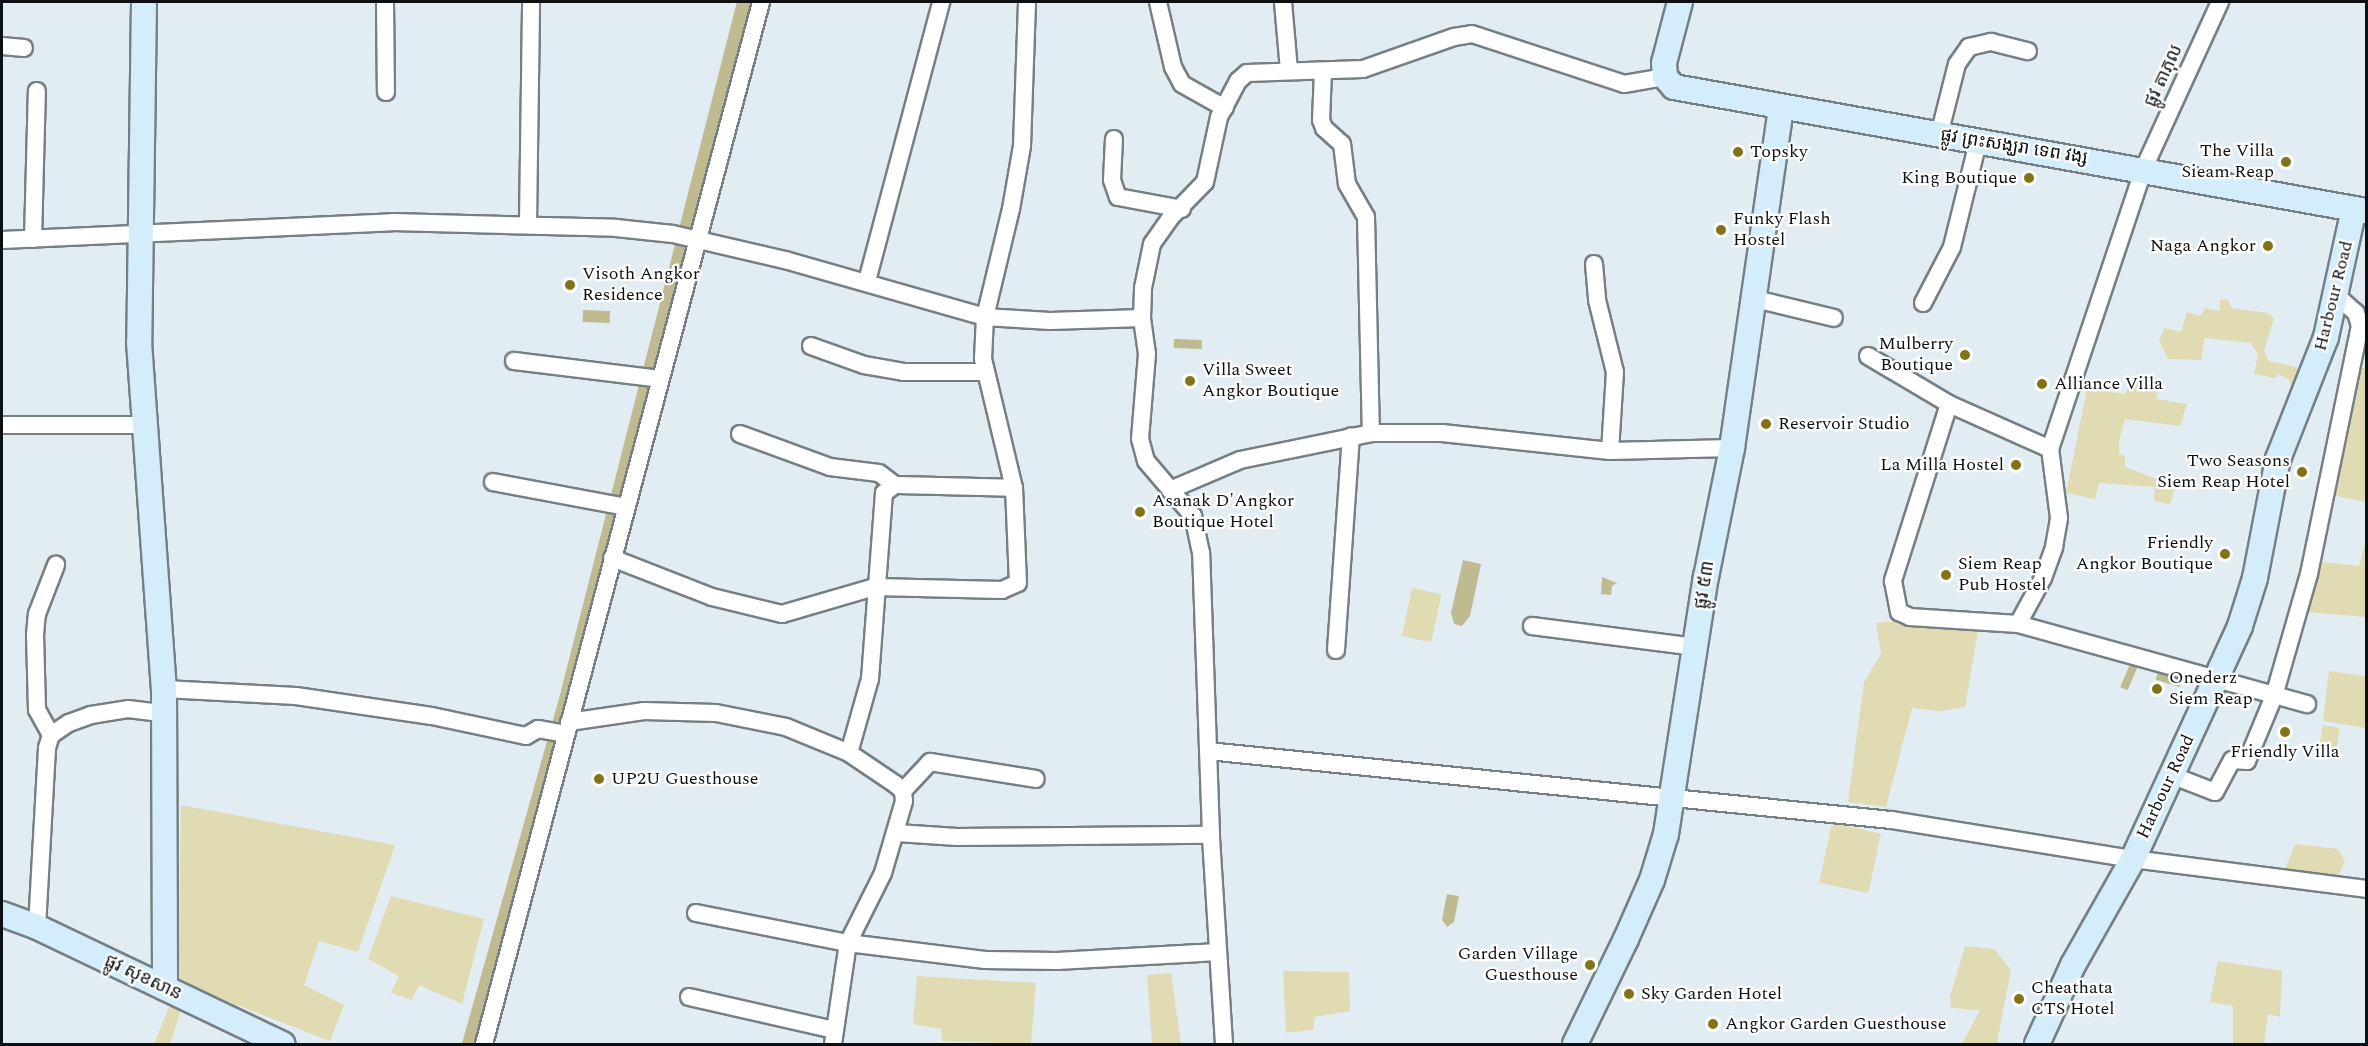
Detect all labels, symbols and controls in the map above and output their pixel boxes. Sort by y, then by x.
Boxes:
street label: ផ្លូវ តាភុល [2140,41,2188,111]
street label: ផ្លូវ ព្រះសង្ឃរា ទេព វង្ស [1939,125,2089,169]
place label: Topsky [1750,141,1808,163]
place label: The Villa Sieam Reap [2182,141,2274,184]
marker: Topsky [1731,145,1745,159]
marker: The Villa Sieam Reap [2279,155,2293,169]
place label: King Boutique [1901,167,2017,189]
marker: King Boutique [2022,171,2036,185]
place label: Funky Flash Hostel [1733,209,1831,252]
marker: Funky Flash Hostel [1714,223,1728,237]
place label: Naga Angkor [2150,235,2256,257]
marker: Naga Angkor [2261,239,2275,253]
street label: Harbour Road [2310,239,2358,353]
place label: Visoth Angkor Residence [582,264,700,306]
marker: Visoth Angkor Residence [563,278,577,292]
place label: Mulberry Boutique [1879,334,1953,376]
marker: Mulberry Boutique [1958,348,1972,362]
place label: Villa Sweet Angkor Boutique [1202,360,1339,403]
place label: Alliance Villa [2054,373,2163,395]
marker: Villa Sweet Angkor Boutique [1183,374,1197,388]
marker: Alliance Villa [2035,377,2049,391]
place label: Reservoir Studio [1778,413,1910,435]
marker: Reservoir Studio [1759,417,1773,431]
place label: Two Seasons Siem Reap Hotel [2157,451,2290,494]
place label: La Milla Hostel [1880,454,2004,476]
marker: La Milla Hostel [2009,458,2023,472]
marker: Two Seasons Siem Reap Hotel [2295,465,2309,479]
place label: Asanak D'Angkor Boutique Hotel [1152,491,1294,534]
marker: Asanak D'Angkor Boutique Hotel [1133,505,1147,519]
place label: Friendly Angkor Boutique [2076,533,2213,576]
marker: Friendly Angkor Boutique [2218,547,2232,561]
place label: Siem Reap Pub Hostel [1958,554,2046,596]
street label: ផ្លូវ ៥៣ [1691,559,1719,611]
marker: Siem Reap Pub Hostel [1939,568,1953,582]
place label: Onederz Siem Reap [2169,668,2253,710]
marker: Onederz Siem Reap [2150,682,2164,696]
marker: Friendly Villa [2278,725,2292,739]
street label: Harbour Road [2132,731,2200,843]
place label: Friendly Villa [2230,741,2340,763]
place label: UP2U Guesthouse [611,768,758,790]
marker: UP2U Guesthouse [592,772,606,786]
place label: Garden Village Guesthouse [1458,944,1578,986]
street label: ផ្លូវ សុខសាន [101,951,185,1005]
marker: Garden Village Guesthouse [1583,958,1597,972]
place label: Cheathata CTS Hotel [2031,978,2115,1020]
place label: Sky Garden Hotel [1641,983,1782,1005]
marker: Sky Garden Hotel [1622,987,1636,1001]
marker: Cheathata CTS Hotel [2012,992,2026,1006]
place label: Angkor Garden Guesthouse [1725,1013,1946,1035]
marker: Angkor Garden Guesthouse [1706,1017,1720,1031]

